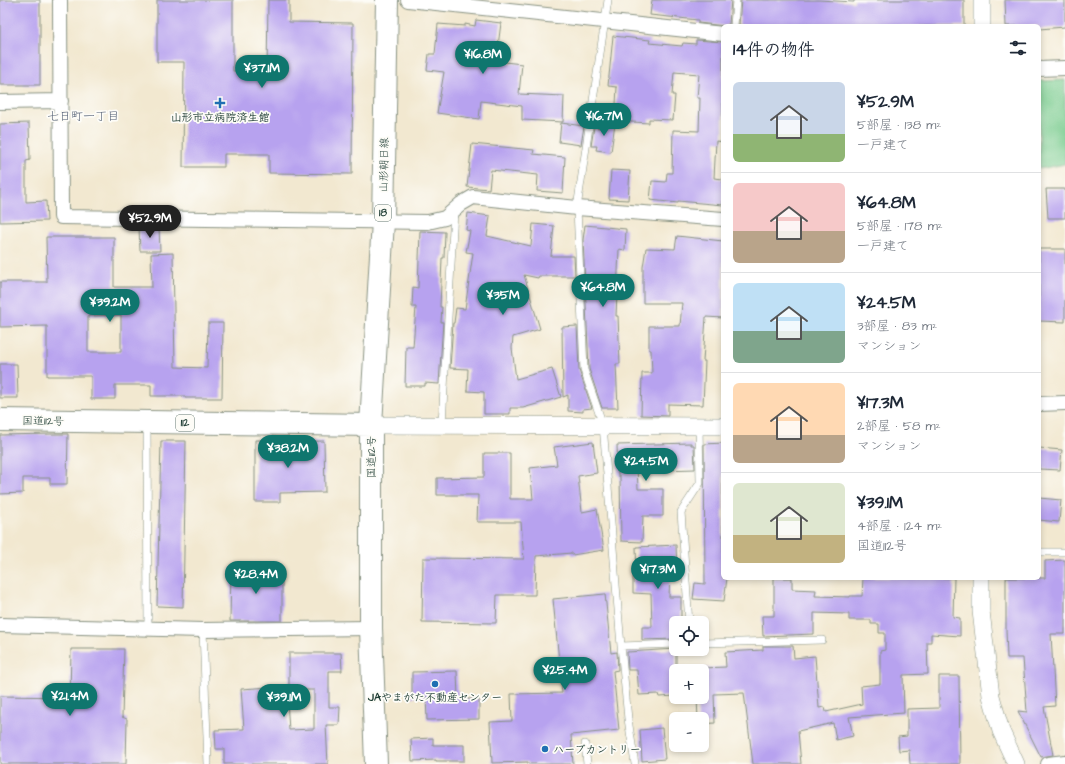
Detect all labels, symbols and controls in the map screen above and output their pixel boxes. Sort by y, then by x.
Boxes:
icon: filters [1007,37,1029,59]
text: 14件の物件 [733,38,815,62]
pin: ¥16.8M [450,41,516,75]
text: ¥16.8M [464,45,502,63]
pin: ¥37.1M [229,55,295,89]
text: ¥37.1M [244,59,280,77]
text: ¥52.9M [857,90,914,114]
marker: 山形市立病院済生館 [214,97,226,109]
icon: home [765,98,813,146]
pin: ¥16.7M [571,103,637,137]
text: ¥16.7M [585,107,623,125]
district label: 七日町一丁目 [47,108,119,125]
place label: 山形市立病院済生館 [171,110,270,125]
text: 5部屋 · 138 m² [857,116,941,134]
text: 一戸建て [857,136,909,154]
street label: 山形朝日線 [376,137,392,193]
text: ¥64.8M [857,191,916,215]
icon: home [765,199,813,247]
pin: ¥52.9M [117,205,183,239]
road number: 18 [375,205,391,221]
text: ¥52.9M [128,209,172,227]
text: 5部屋 · 178 m² [857,217,943,235]
text: 一戸建て [857,237,909,255]
pin: ¥64.8M [570,274,636,308]
text: ¥64.8M [581,278,625,296]
pin: ¥35M [479,282,527,316]
text: ¥35M [486,286,520,304]
pin: ¥39.2M [77,289,143,323]
text: ¥24.5M [857,291,916,315]
text: ¥39.2M [90,293,130,311]
icon: home [765,299,813,347]
text: 3部屋 · 83 m² [857,317,937,335]
text: マンション [857,337,921,355]
text: ¥17.3M [857,391,904,415]
icon: home [765,399,813,447]
street label: 国道112号 [22,413,64,429]
road number: 112 [176,415,194,431]
text: 2部屋 · 58 m² [857,417,941,435]
pin: ¥38.2M [255,435,321,469]
street label: 国道112号 [364,436,379,478]
text: マンション [857,437,921,455]
text: ¥38.2M [267,439,309,457]
pin: ¥24.5M [613,448,679,482]
text: ¥24.5M [623,452,669,470]
text: ¥39.1M [857,491,903,515]
icon: home [765,499,813,547]
text: 4部屋 · 124 m² [857,517,942,535]
text: 国道112号 [857,537,907,555]
pin: ¥17.3M [625,556,691,590]
text: ¥17.3M [640,560,676,578]
pin: ¥28.4M [223,561,289,595]
text: ¥28.4M [234,565,278,583]
map controls [669,616,709,752]
button: locate [669,616,709,656]
pin: ¥25.4M [532,657,598,691]
text: ¥25.4M [542,661,588,679]
button: + [669,664,709,704]
marker: JAやまがた不動産センター [430,679,440,689]
pin: ¥21.4M [37,683,103,717]
pin: ¥39.1M [251,684,317,718]
text: ¥21.4M [51,687,89,705]
text: ¥39.1M [266,688,302,706]
place label: JAやまがた不動産センター [367,690,502,705]
button: − [669,712,709,752]
place label: ハーブカントリー [553,742,641,757]
marker: ハーブカントリー [540,744,550,754]

